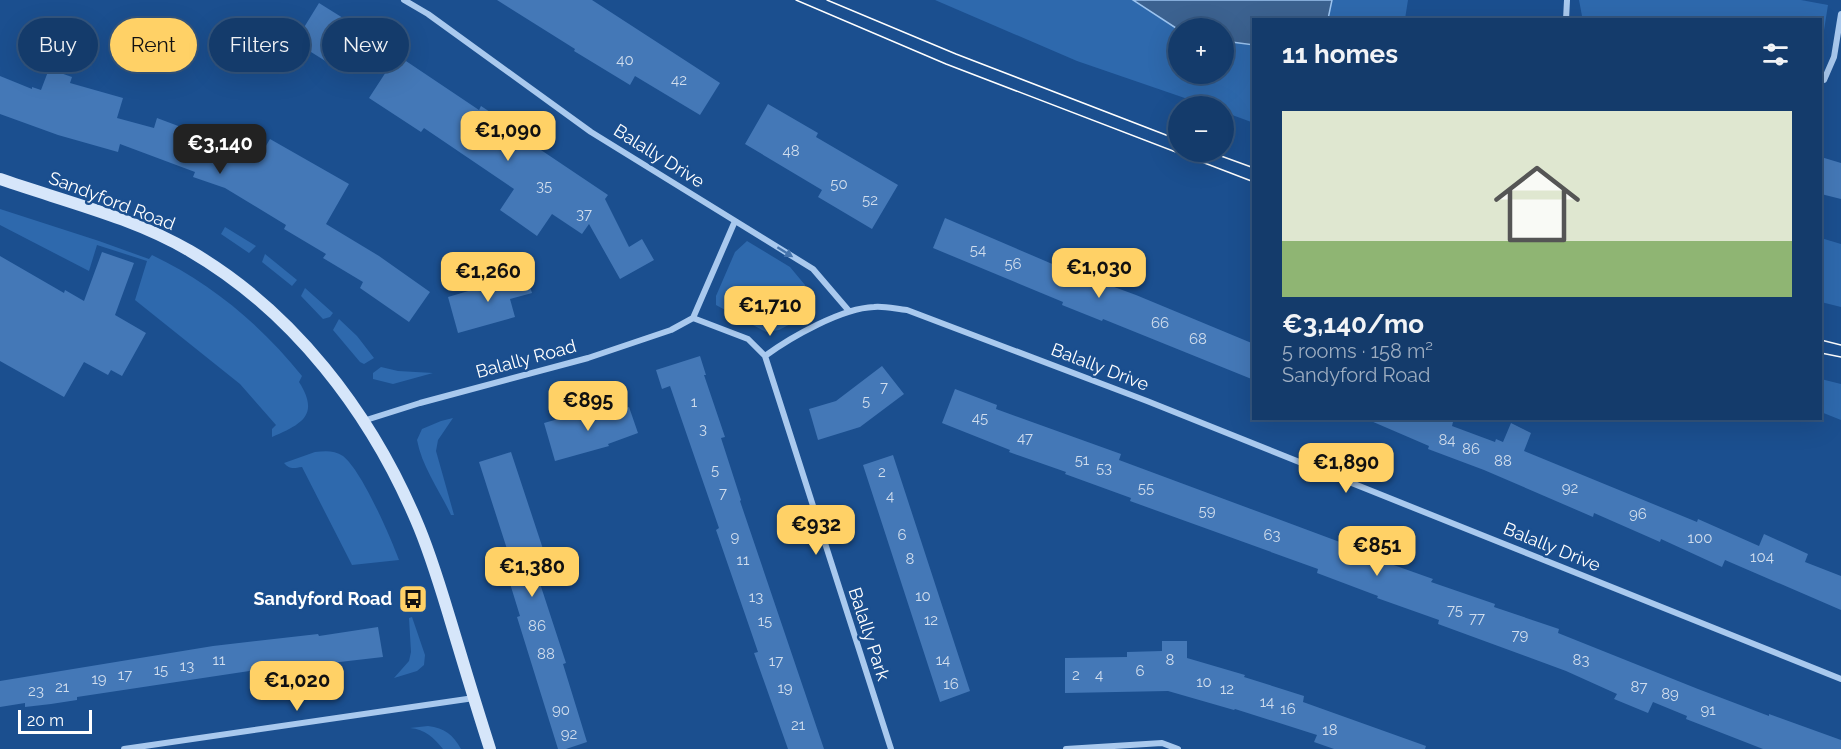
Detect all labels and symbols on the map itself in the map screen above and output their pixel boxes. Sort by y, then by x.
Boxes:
house number: 40 [616,51,634,69]
house number: 42 [671,71,687,89]
pin: €1,090 [459,111,557,162]
street label: Balally Drive [610,119,709,192]
pin: €3,140 [171,124,269,175]
house number: 48 [782,142,800,160]
street label: Sandyford Road [46,167,178,234]
house number: 50 [830,175,848,193]
house number: 35 [536,177,552,195]
house number: 52 [862,191,878,209]
house number: 37 [576,205,592,223]
house number: 54 [970,241,986,259]
one-way arrow [777,247,793,258]
pin: €1,030 [1050,248,1148,299]
pin: €1,260 [439,252,537,303]
house number: 56 [1004,255,1022,273]
pin: €1,710 [721,286,819,337]
house number: 66 [1151,314,1169,332]
house number: 68 [1189,330,1207,348]
street label: Balally Road [473,335,578,382]
street label: Balally Drive [1048,338,1152,395]
house number: 7 [880,378,888,396]
pin: €895 [552,381,624,432]
house number: 5 [862,392,870,410]
house number: 1 [691,393,698,411]
house number: 45 [972,409,988,427]
house number: 3 [699,420,707,438]
house number: 47 [1017,429,1033,447]
house number: 84 [1438,431,1456,449]
house number: 86 [1462,440,1480,458]
pin: €1,890 [1297,443,1395,494]
house number: 51 [1075,451,1090,469]
house number: 88 [1494,452,1512,470]
house number: 53 [1096,459,1112,477]
house number: 5 [711,461,719,479]
house number: 2 [878,463,886,481]
house number: 55 [1138,479,1154,497]
house number: 92 [1562,479,1578,497]
house number: 7 [719,484,727,502]
house number: 4 [886,487,894,505]
house number: 59 [1199,502,1216,520]
pin: €932 [780,505,852,556]
house number: 96 [1629,505,1647,523]
street label: Balally Drive [1501,518,1604,576]
house number: 6 [897,526,907,544]
house number: 63 [1263,526,1281,544]
pin: €851 [1341,526,1413,577]
house number: 9 [731,528,740,546]
house number: 100 [1688,529,1712,547]
pin: €1,380 [483,547,581,598]
house number: 104 [1750,548,1774,566]
house number: 8 [906,550,915,568]
house number: 11 [737,551,750,569]
bus stop icon: Sandyford Road [397,583,429,615]
street label: Balally Park [845,585,895,683]
house number: 10 [915,587,931,605]
place label: Sandyford Road [254,588,392,609]
house number: 13 [749,588,763,606]
house number: 75 [1447,601,1463,619]
house number: 77 [1469,609,1485,627]
house number: 12 [924,611,938,629]
house number: 15 [758,612,772,630]
house number: 86 [528,617,546,635]
house number: 79 [1512,626,1529,644]
house number: 88 [537,645,555,663]
house number: 11 [213,651,226,669]
house number: 14 [936,651,950,669]
house number: 8 [1166,651,1175,669]
house number: 83 [1573,651,1589,669]
house number: 17 [769,652,783,670]
house number: 13 [180,657,194,675]
house number: 15 [154,661,168,679]
pin: €1,020 [248,661,346,712]
house number: 6 [1135,662,1145,680]
house number: 17 [118,666,132,684]
house number: 2 [1072,666,1080,684]
house number: 4 [1095,666,1103,684]
house number: 19 [91,670,107,688]
house number: 10 [1196,673,1212,691]
house number: 16 [943,675,959,693]
house number: 21 [55,678,70,696]
house number: 87 [1631,678,1647,696]
house number: 19 [777,679,793,697]
house number: 12 [1220,680,1234,698]
house number: 23 [28,682,44,700]
house number: 89 [1661,685,1679,703]
house number: 14 [1260,693,1274,711]
house number: 16 [1280,700,1296,718]
house number: 90 [552,701,570,719]
house number: 91 [1700,701,1716,719]
scale bar [18,707,92,734]
house number: 21 [791,716,806,734]
house number: 18 [1322,721,1338,739]
house number: 92 [561,725,577,743]

